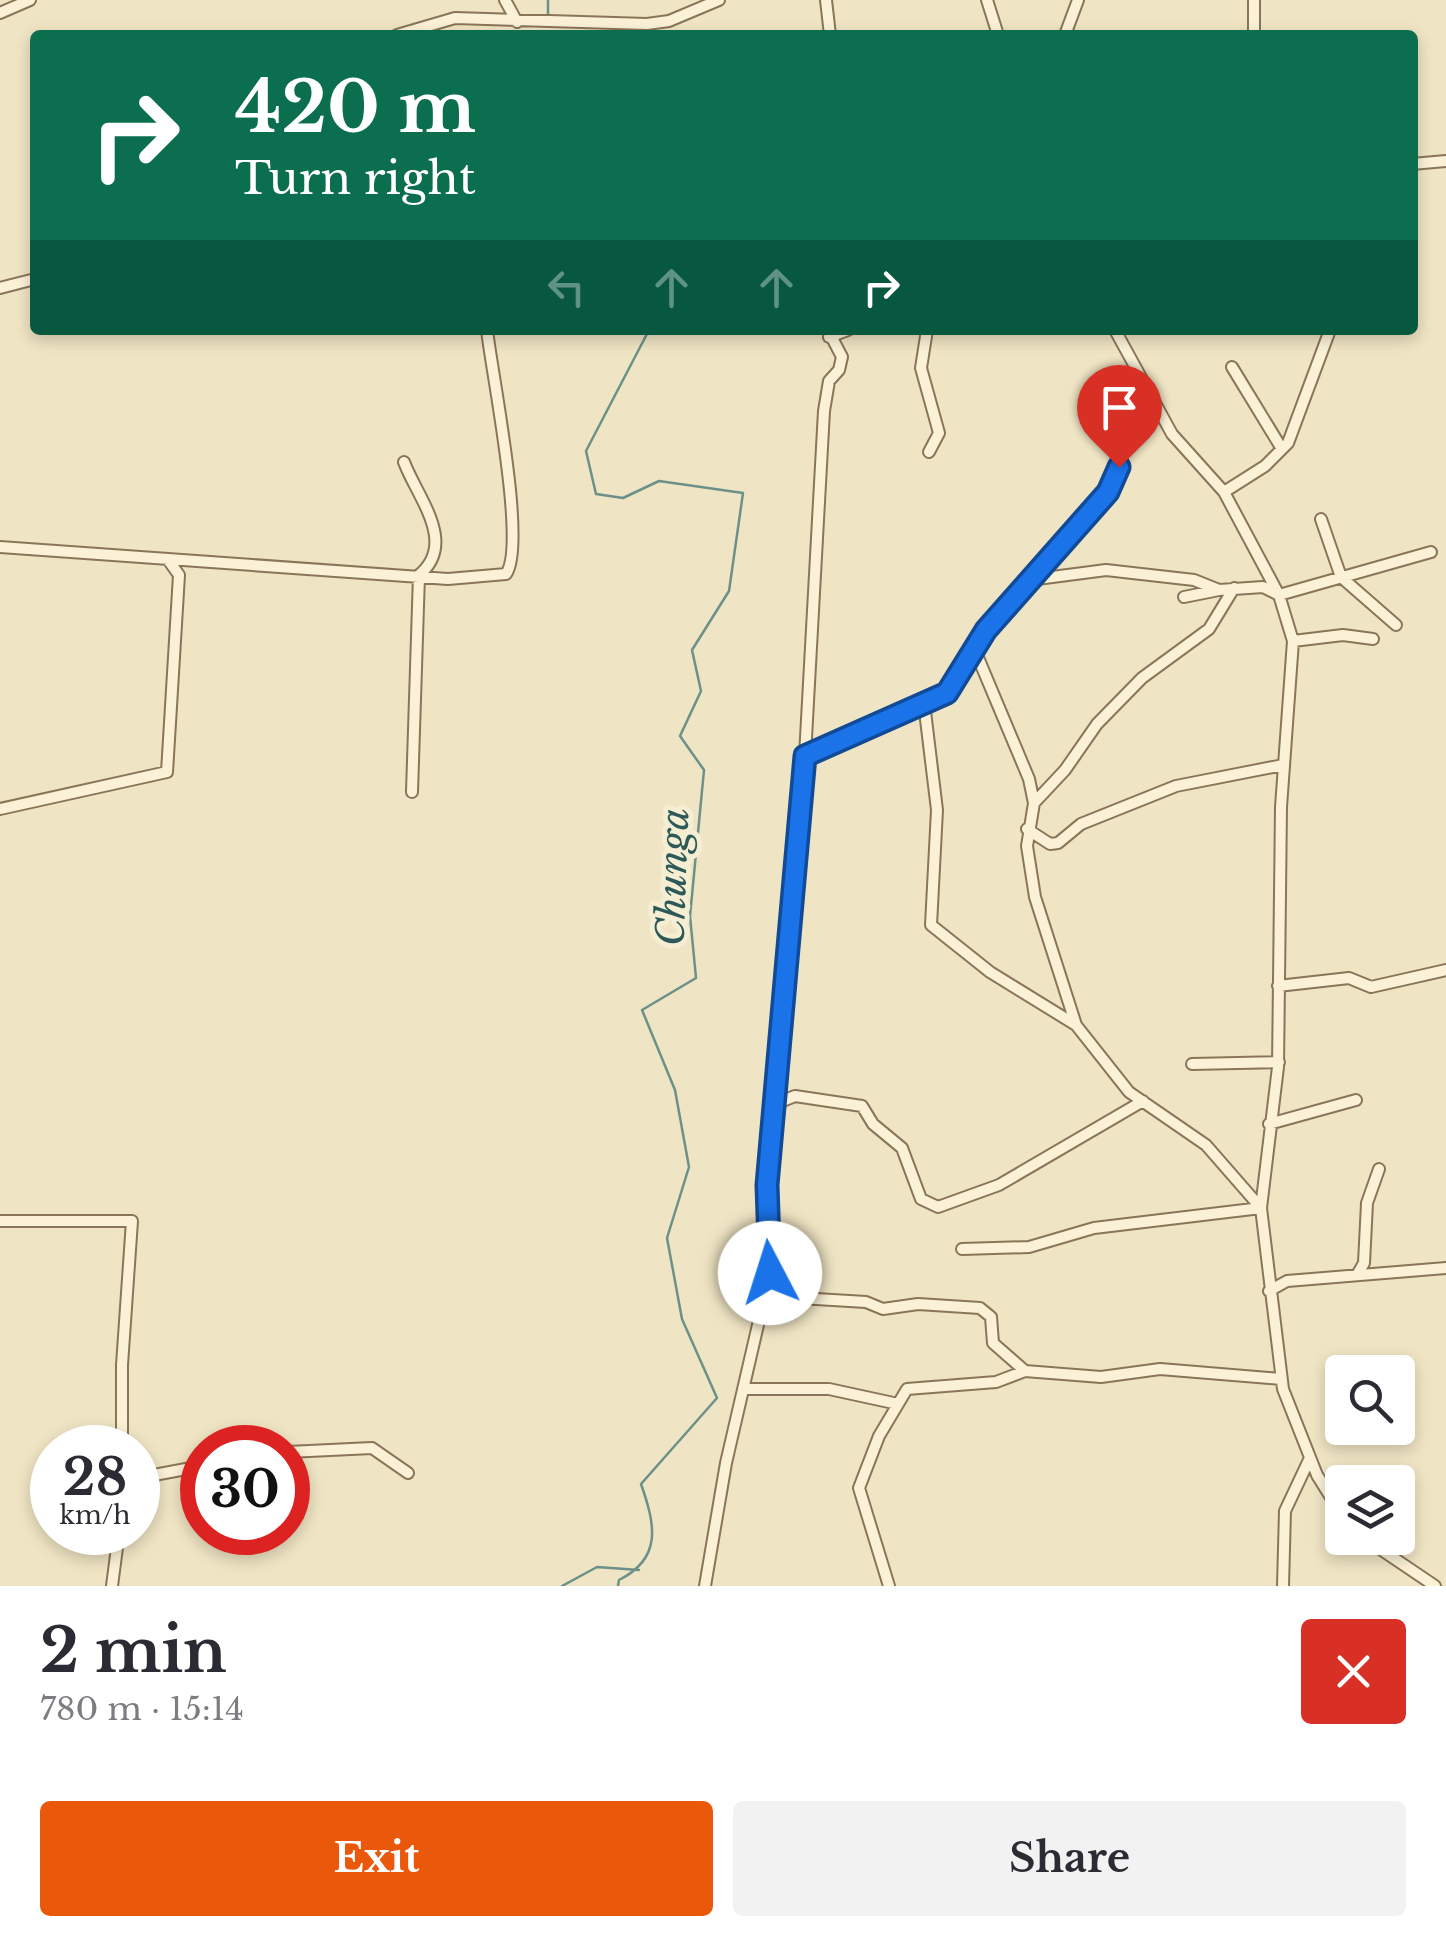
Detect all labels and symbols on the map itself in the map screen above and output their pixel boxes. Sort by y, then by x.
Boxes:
pin [1077,365,1162,468]
water label: Chunga [647,807,698,947]
position arrow [718,1221,822,1325]
speed limit sign: 30 [180,1425,310,1555]

